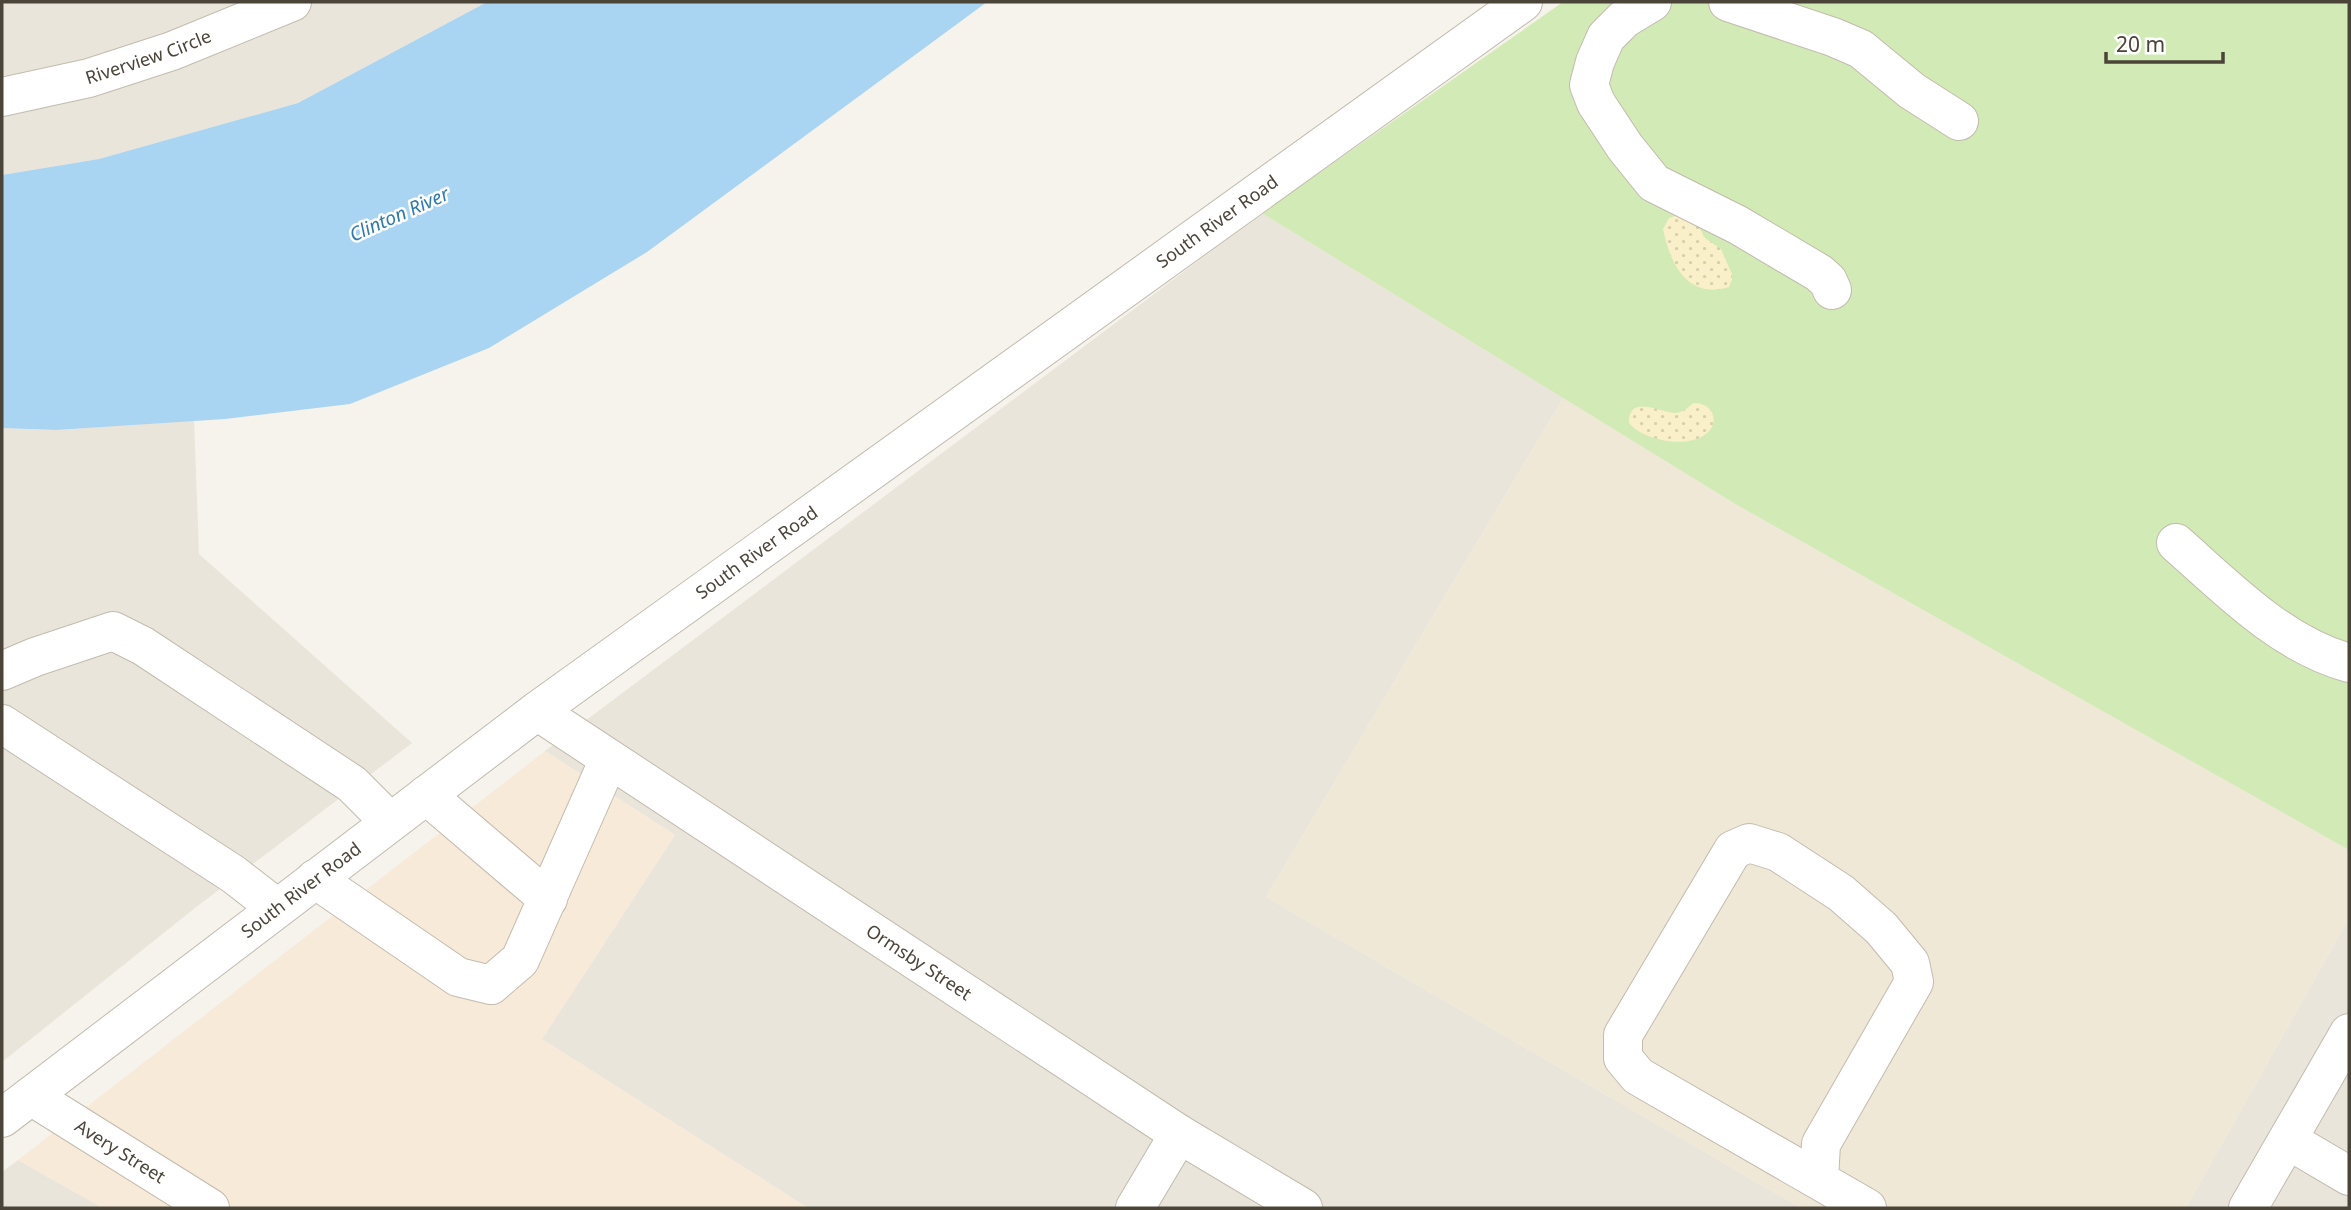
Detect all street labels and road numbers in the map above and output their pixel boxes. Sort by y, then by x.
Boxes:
street label: Riverview Circle [82,23,215,89]
street label: South River Road [1151,169,1282,273]
street label: South River Road [690,500,822,604]
street label: South River Road [236,836,366,943]
street label: Ormsby Street [862,918,977,1005]
street label: Avery Street [71,1114,171,1188]

